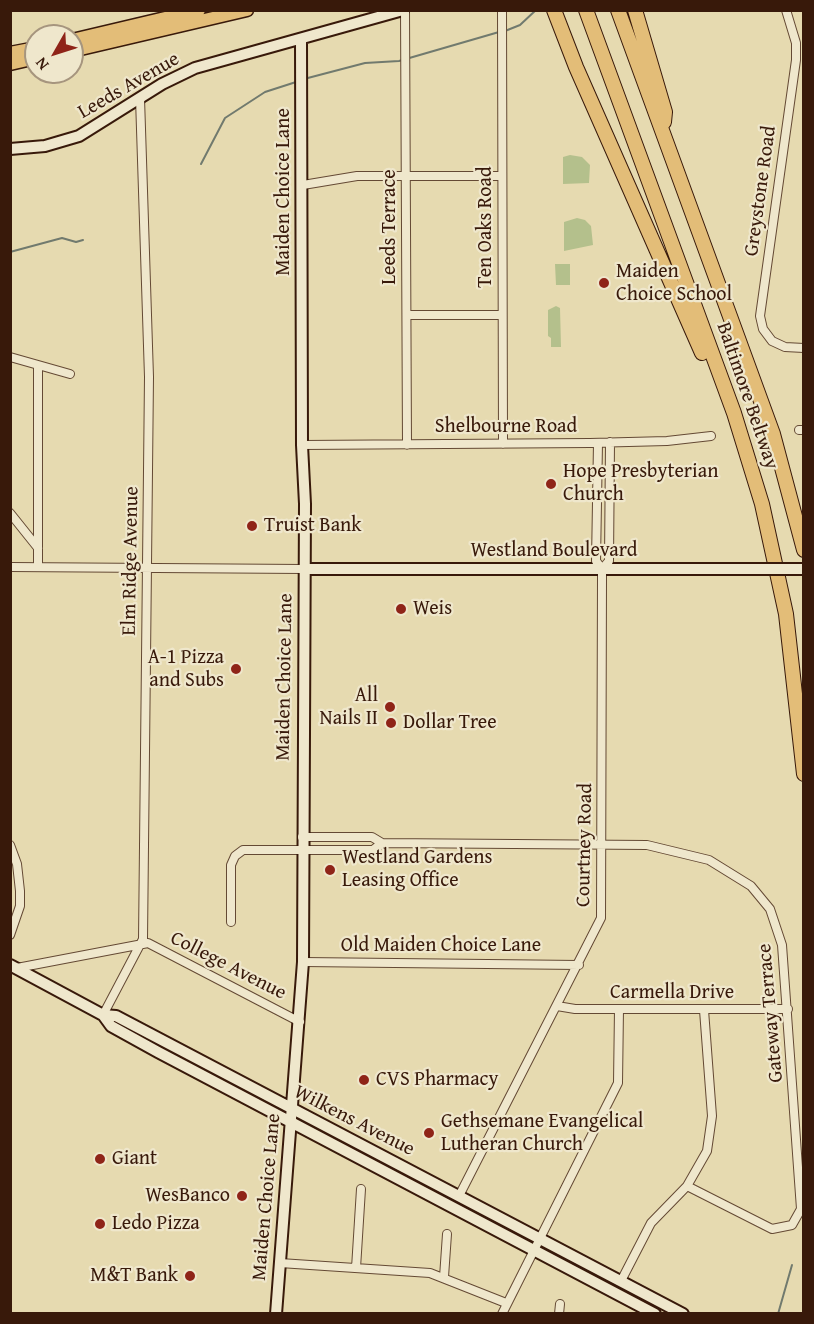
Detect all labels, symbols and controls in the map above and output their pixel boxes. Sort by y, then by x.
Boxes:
north arrow [24,24,84,84]
street label: Leeds Avenue [74,47,184,125]
text: N [29,52,54,76]
street label: Maiden Choice Lane [272,108,296,276]
street label: Greystone Road [740,124,782,258]
street label: Ten Oaks Road [474,166,498,288]
street label: Leeds Terrace [378,169,402,285]
place label: Maiden Choice School [616,260,732,307]
marker: Maiden Choice School [597,276,611,290]
street label: Baltimore Beltway [711,319,783,473]
street label: Shelbourne Road [435,415,577,439]
place label: Hope Presbyterian Church [563,460,718,507]
marker: Hope Presbyterian Church [544,477,558,491]
street label: Elm Ridge Avenue [118,486,144,636]
place label: Truist Bank [264,514,361,538]
marker: Truist Bank [245,519,259,533]
street label: Westland Boulevard [470,539,638,563]
street label: Maiden Choice Lane [272,593,298,761]
place label: Weis [413,597,452,621]
marker: Weis [394,602,408,616]
place label: A-1 Pizza and Subs [148,646,224,693]
marker: A-1 Pizza and Subs [229,662,243,676]
place label: All Nails II [320,684,378,731]
marker: All Nails II [383,700,397,714]
place label: Dollar Tree [403,711,497,735]
marker: Dollar Tree [384,716,398,730]
street label: Courtney Road [572,783,598,907]
place label: Westland Gardens Leasing Office [342,846,492,893]
marker: Westland Gardens Leasing Office [323,863,337,877]
street label: College Avenue [166,927,290,1005]
street label: Old Maiden Choice Lane [341,934,541,958]
street label: Gateway Terrace [753,943,789,1083]
street label: Carmella Drive [610,981,734,1005]
place label: CVS Pharmacy [376,1068,498,1092]
marker: CVS Pharmacy [357,1073,371,1087]
street label: Wilkens Avenue [290,1080,418,1162]
place label: Gethsemane Evangelical Lutheran Church [441,1110,643,1157]
street label: Maiden Choice Lane [248,1112,286,1282]
marker: Gethsemane Evangelical Lutheran Church [422,1126,436,1140]
place label: Giant [112,1147,157,1171]
marker: Giant [93,1152,107,1166]
place label: WesBanco [145,1184,230,1208]
marker: WesBanco [235,1189,249,1203]
place label: Ledo Pizza [112,1212,200,1236]
marker: Ledo Pizza [93,1217,107,1231]
place label: M&T Bank [90,1264,178,1288]
marker: M&T Bank [183,1269,197,1283]

